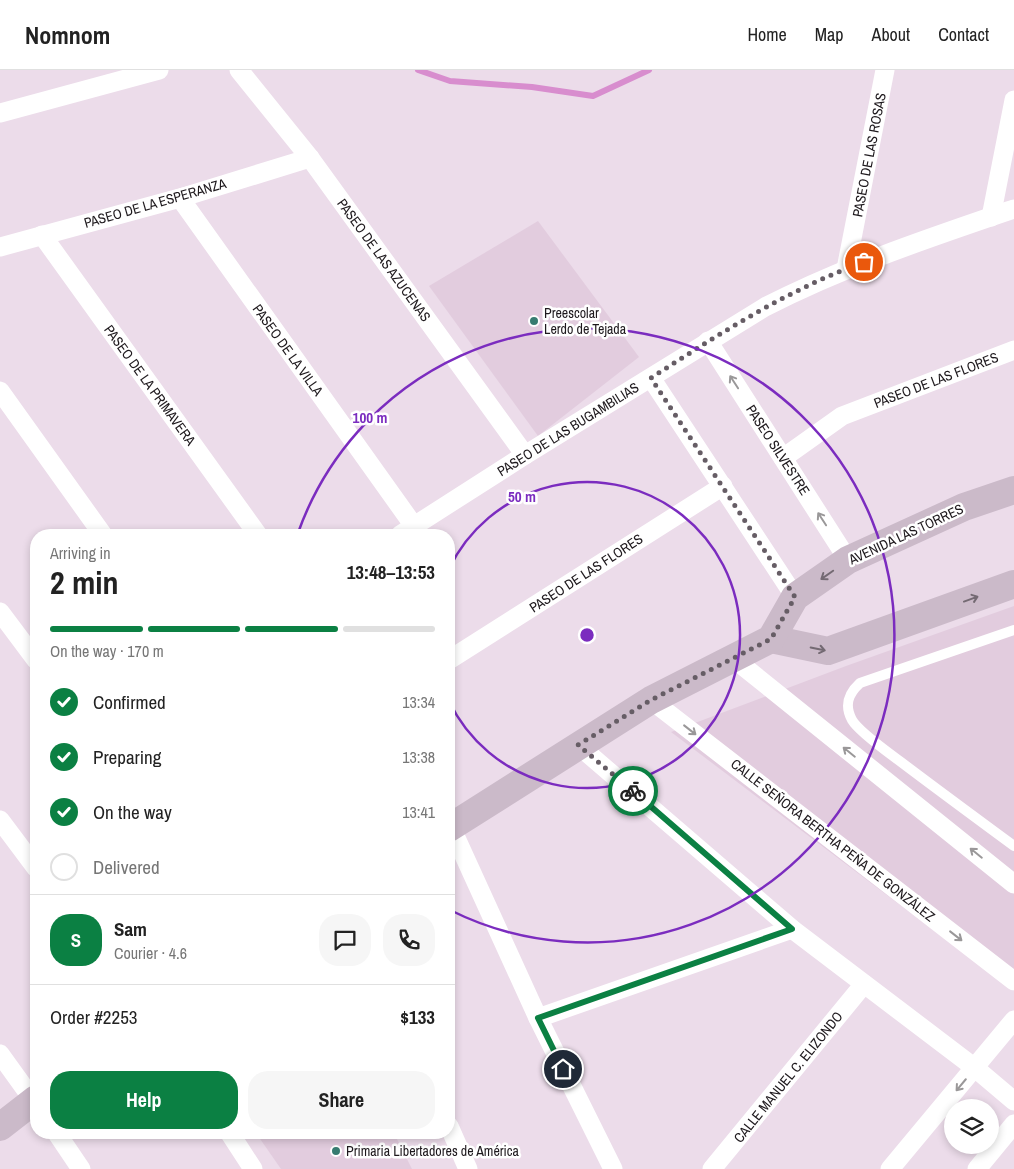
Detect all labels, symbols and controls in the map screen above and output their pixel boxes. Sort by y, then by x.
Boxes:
text: Nomnom [25,19,110,51]
text: Home [747,22,787,47]
text: Map [815,22,844,47]
text: About [872,22,910,47]
text: Contact [938,22,989,47]
street label: PASEO DE LAS ROSAS [848,91,890,219]
street label: PASEO DE LA ESPERANZA [82,174,229,232]
street label: PASEO DE LAS AZUCENAS [333,195,435,325]
pin [843,241,885,283]
icon: bag [850,248,878,276]
street label: PASEO DE LA VILLA [249,301,327,400]
place label: Preescolar Lerdo de Tejada [544,304,627,338]
marker: Preescolar Lerdo de Tejada [528,315,540,327]
street label: PASEO DE LA PRIMAVERA [100,321,200,449]
street label: PASEO DE LAS FLORES [871,348,1001,412]
one-way arrow [729,375,740,389]
street label: PASEO DE LAS BUGAMBILIAS [494,378,643,480]
street label: PASEO SILVESTRE [742,401,814,499]
text: 100 m [353,407,387,428]
text: 50 m [508,486,536,507]
street label: AVENIDA LAS TORRES [845,499,967,569]
one-way arrow [817,512,827,526]
street label: PASEO DE LAS FLORES [526,529,646,616]
text: Arriving in [50,542,111,564]
text: 13:48–13:53 [347,559,435,585]
text: 2 min [50,561,119,604]
one-way arrow [820,570,834,580]
one-way arrow [963,594,979,603]
centre of rings [578,626,596,644]
text: On the way · 170 m [50,640,164,662]
one-way arrow [810,645,826,654]
icon: check [50,688,78,716]
text: Confirmed [93,689,166,715]
text: 13:34 [402,691,435,713]
one-way arrow [683,724,696,735]
icon: check [50,743,78,771]
text: Preparing [93,744,161,770]
text: 13:38 [402,746,435,768]
one-way arrow [843,746,856,757]
street label: CALLE SEÑORA BERTHA PEÑA DE GONZÁLEZ [727,755,939,925]
courier [608,766,658,816]
icon: bike [619,777,647,805]
icon: check [50,798,78,826]
text: On the way [93,799,172,825]
text: 13:41 [402,801,435,823]
one-way arrow [970,848,983,859]
text: Delivered [93,854,160,880]
button: chat [319,914,371,966]
button: phone [383,914,435,966]
text: Sam [114,916,147,942]
text: S [71,927,81,953]
one-way arrow [949,931,962,942]
text: Courier · 4.6 [114,942,187,964]
text: Order #2253 [50,1004,137,1030]
text: $133 [400,1004,435,1030]
street label: CALLE MANUEL C. ELIZONDO [730,1008,846,1146]
pin [542,1048,584,1090]
icon: home [549,1055,577,1083]
button: Help [50,1071,238,1129]
button: Share [248,1071,435,1129]
one-way arrow [956,1078,967,1091]
map controls [944,1099,999,1154]
button: layers [944,1099,999,1154]
place label: Primaria Libertadores de América [346,1142,520,1160]
marker: Primaria Libertadores de América [330,1145,342,1157]

